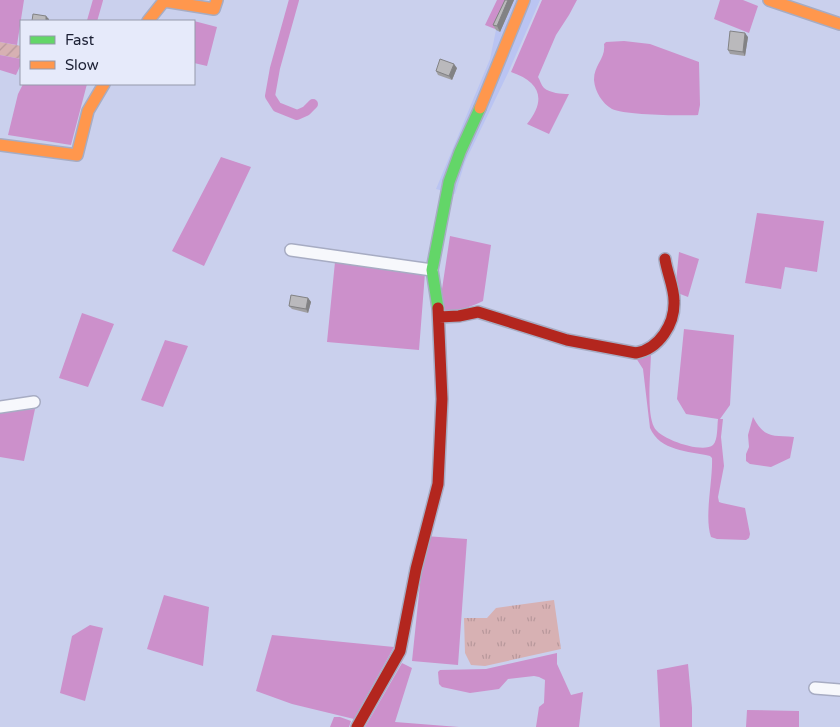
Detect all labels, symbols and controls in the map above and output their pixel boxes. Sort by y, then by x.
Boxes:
legend [20,20,195,85]
text: Fast [65,31,95,49]
text: Slow [65,56,99,74]

